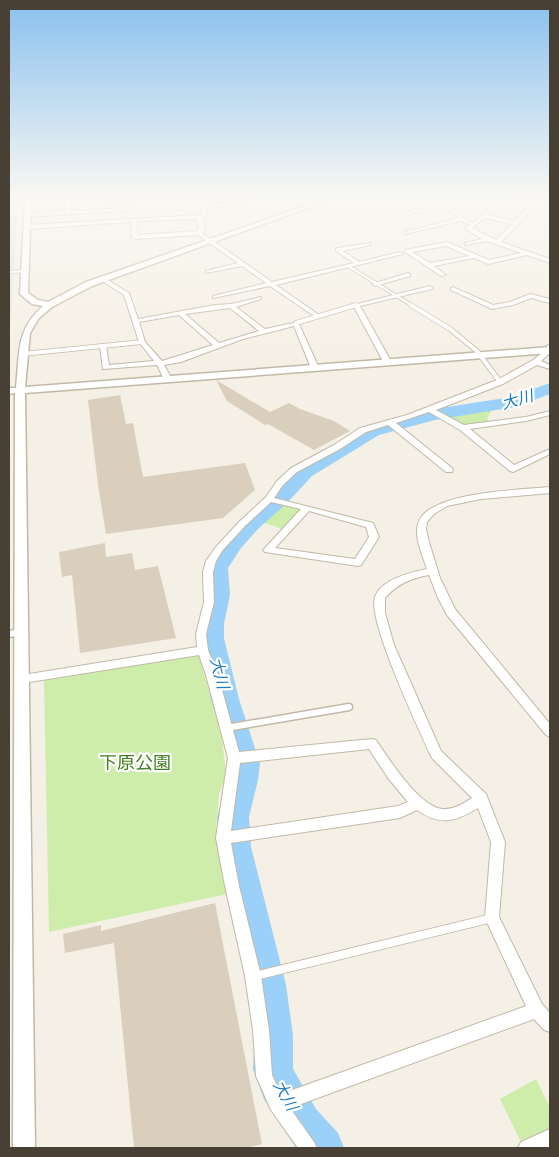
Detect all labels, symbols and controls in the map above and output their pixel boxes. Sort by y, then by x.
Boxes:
water label: 大川 [499,385,537,413]
water label: 大川 [206,655,233,693]
park label: 下原公園 [99,752,171,773]
water label: 大川 [269,1077,303,1116]

